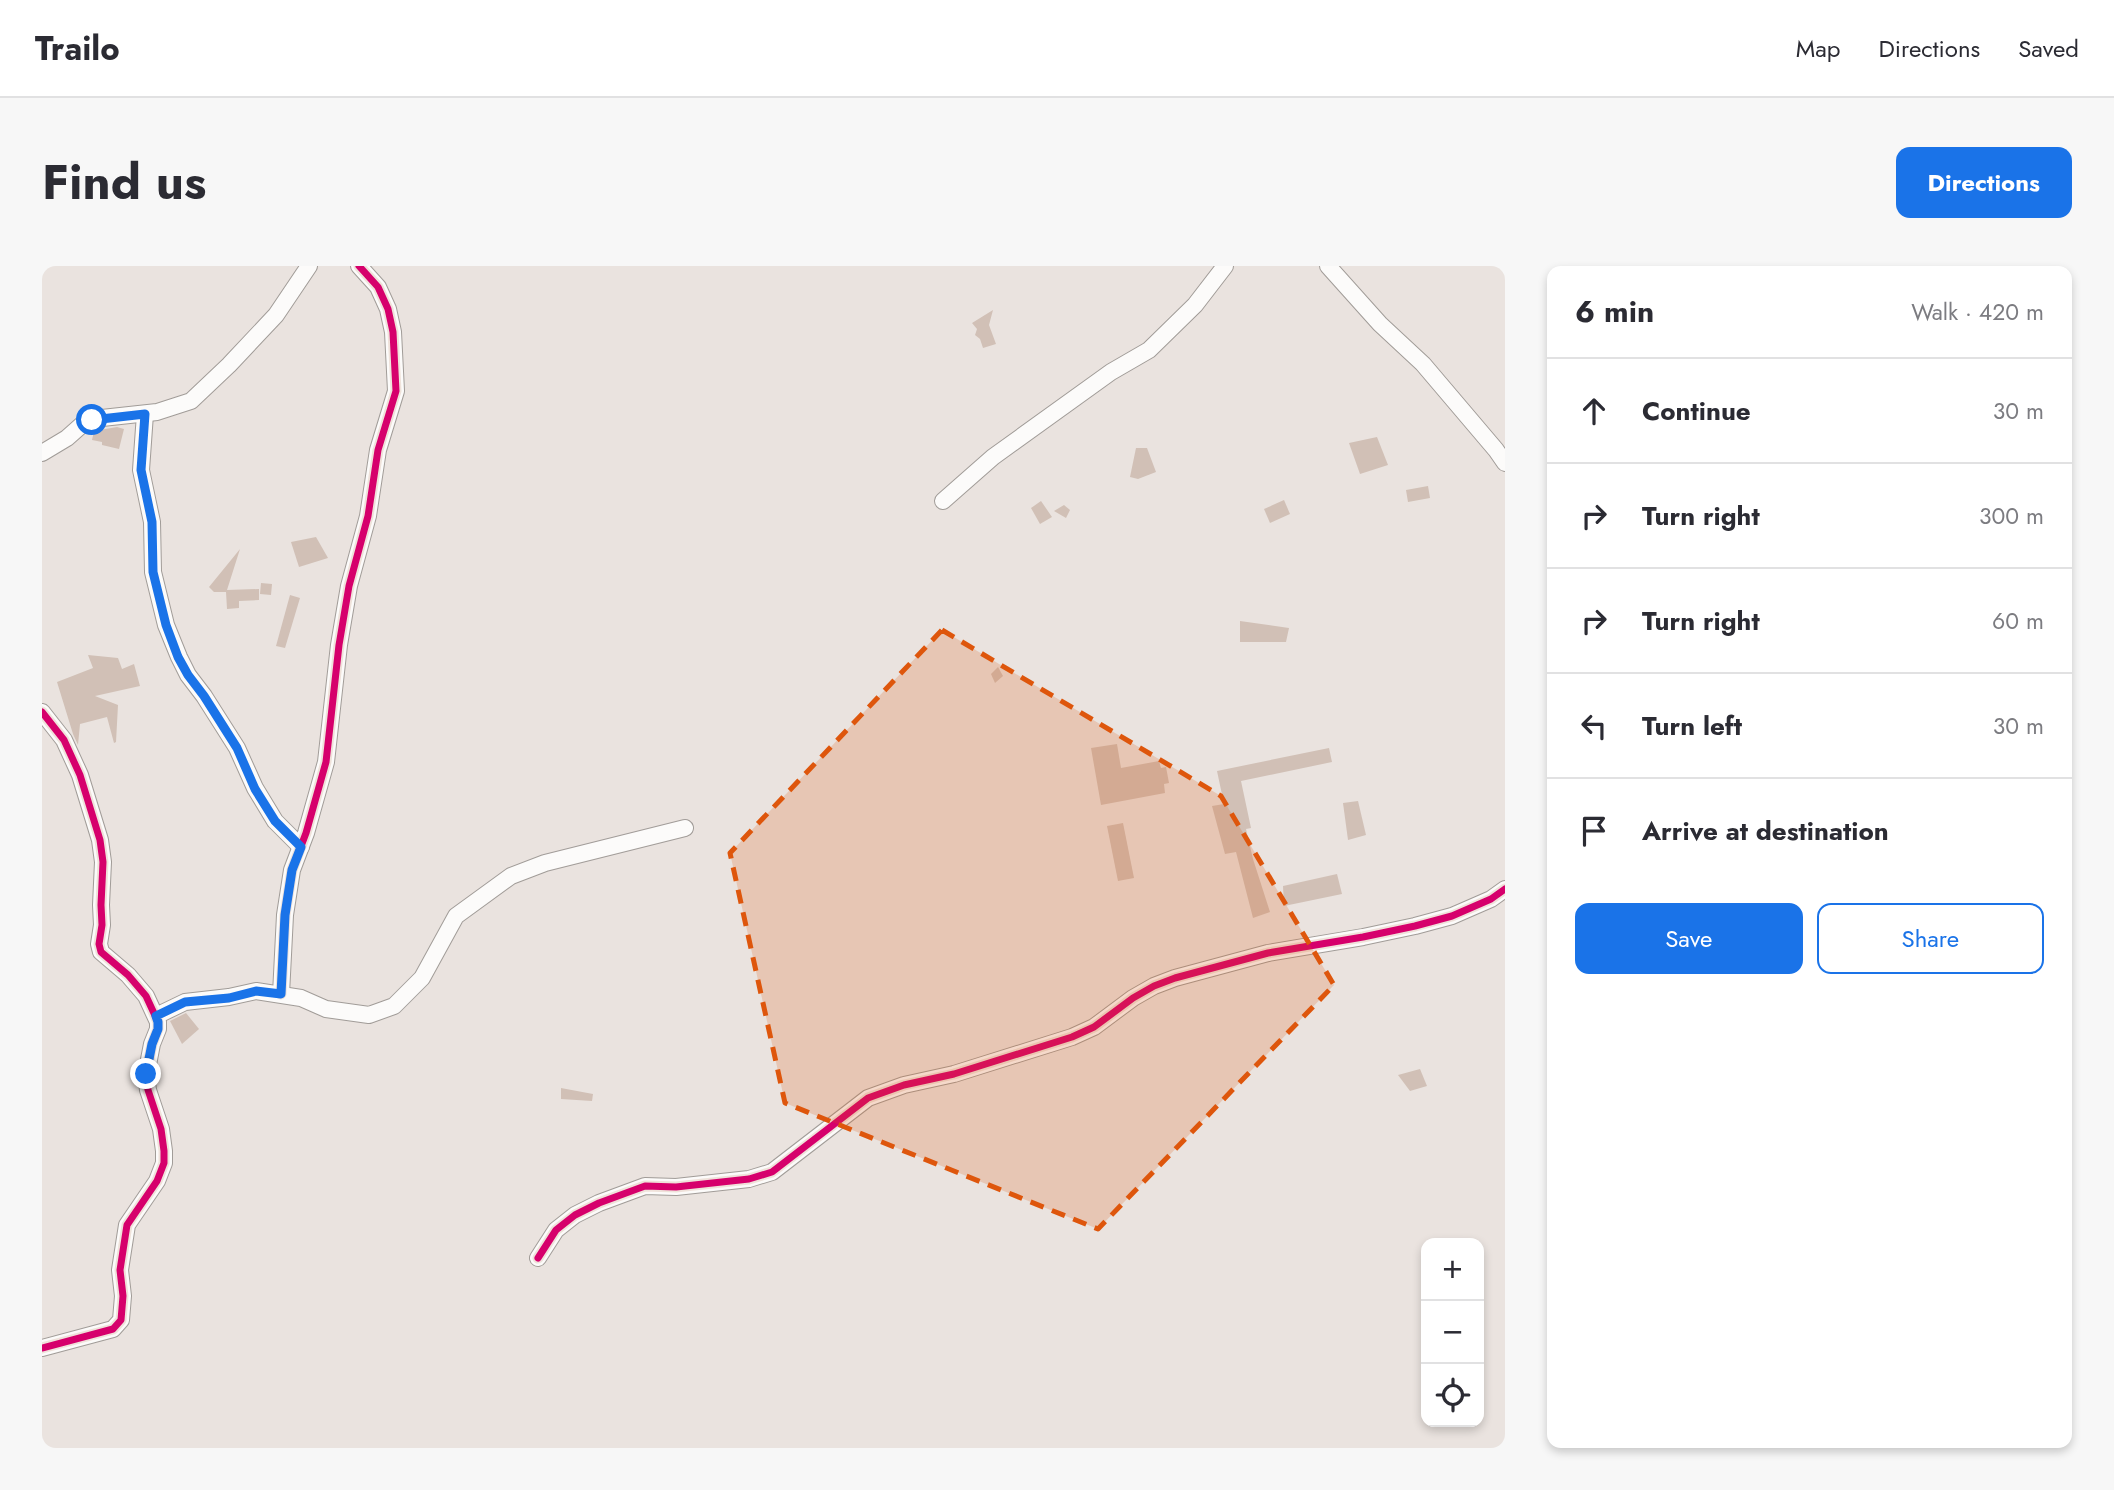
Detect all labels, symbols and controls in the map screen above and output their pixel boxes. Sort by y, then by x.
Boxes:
text: Trailo [35,25,120,72]
text: Map [1796,31,1841,66]
text: Directions [1879,31,1980,66]
text: Saved [2018,31,2079,66]
text: Find us [42,147,206,217]
button: Directions [1896,147,2072,218]
text: 6 min [1575,290,1654,333]
text: Walk · 420 m [1911,295,2044,329]
icon: ahead [1575,392,1613,430]
text: Continue [1642,392,1751,430]
text: 30 m [1993,394,2044,428]
route start [76,404,107,435]
icon: right [1575,497,1613,535]
text: Turn right [1642,497,1760,535]
text: 300 m [1979,499,2044,533]
icon: right [1575,602,1613,640]
text: Turn right [1642,602,1760,640]
text: 60 m [1992,604,2044,638]
icon: left [1575,707,1613,745]
text: Turn left [1642,707,1742,745]
text: 30 m [1993,709,2044,743]
icon: arrive [1575,812,1613,850]
text: Arrive at destination [1642,812,1889,850]
button: Save [1575,903,1803,974]
button: Share [1817,903,2044,974]
route end [130,1058,161,1089]
map controls [1421,1238,1484,1427]
button: + [1421,1238,1484,1301]
button: − [1421,1301,1484,1364]
button: locate [1421,1364,1484,1427]

